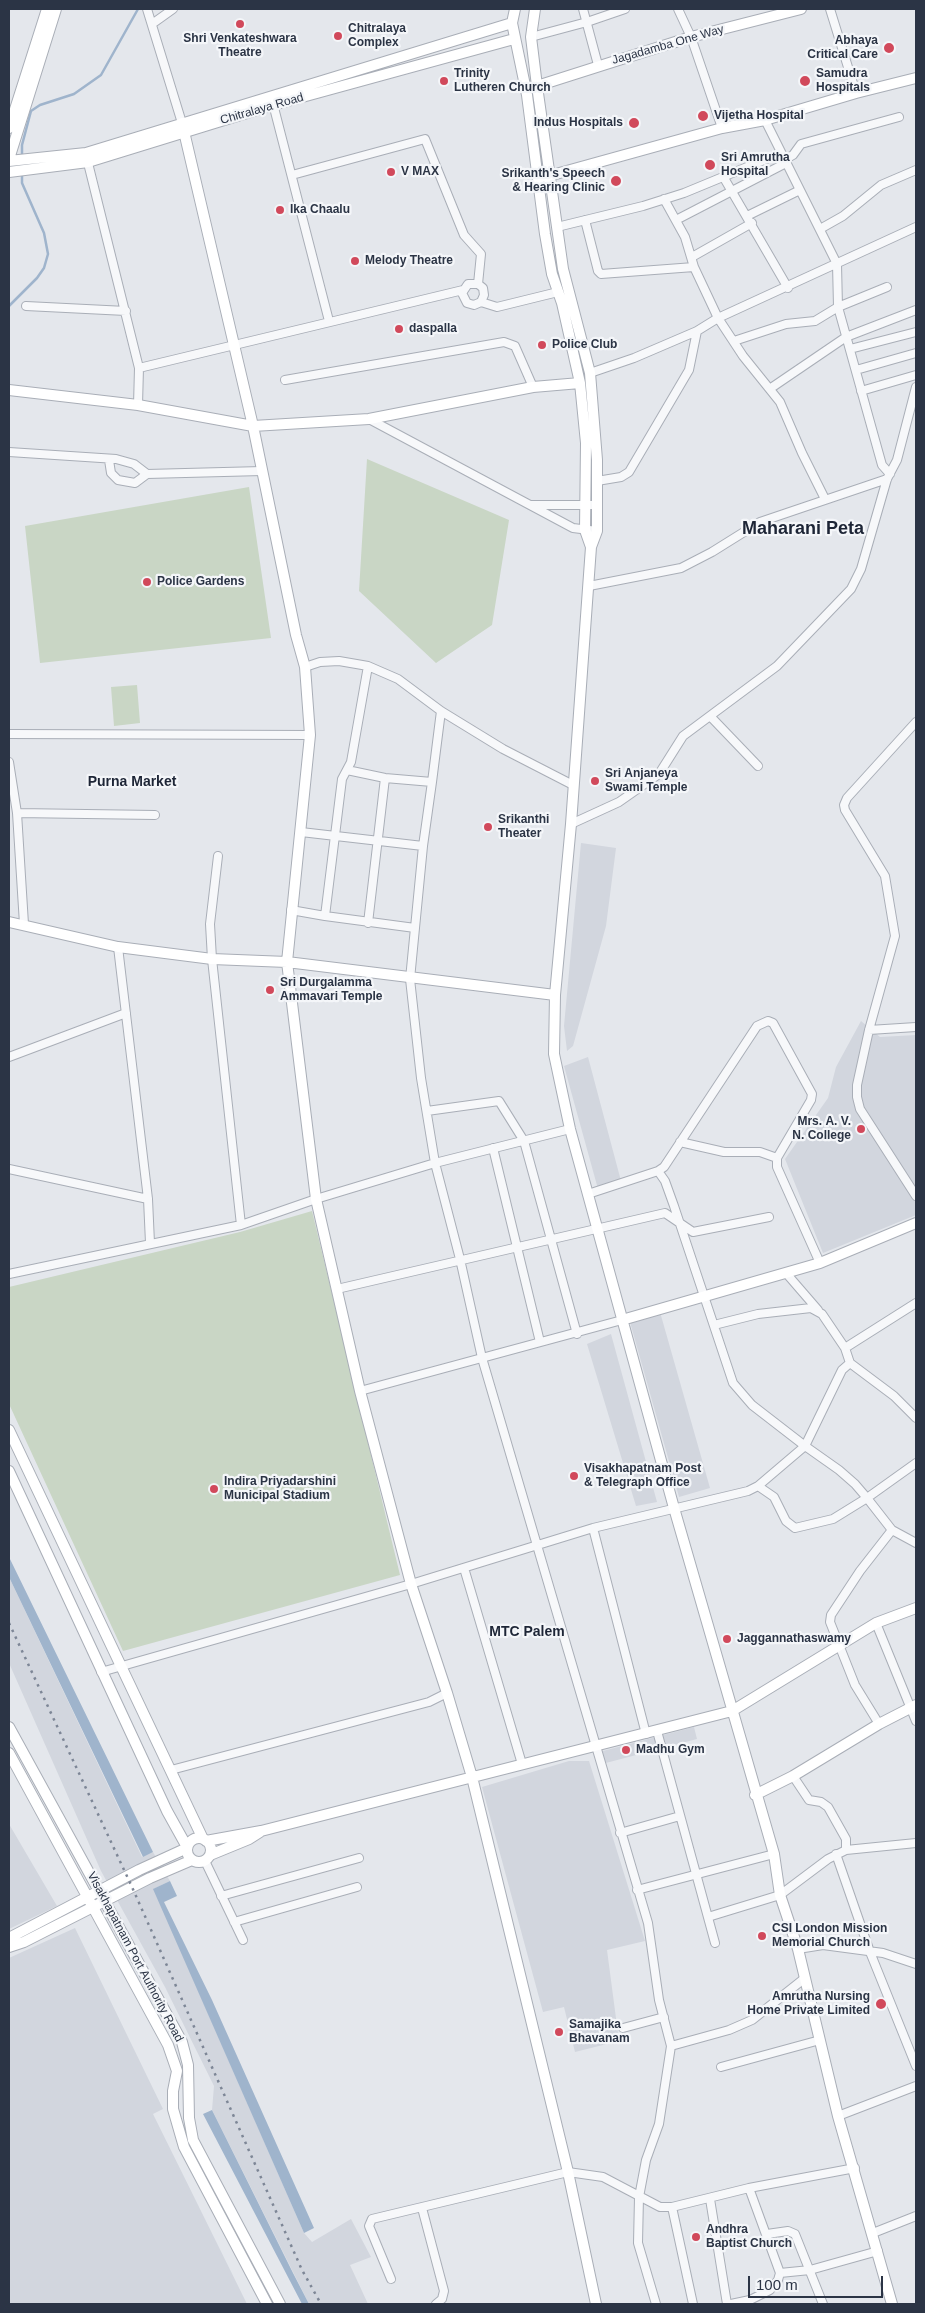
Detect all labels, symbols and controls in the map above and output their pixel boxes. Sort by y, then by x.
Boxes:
marker: Shri Venkateshwara Theatre [234,18,246,30]
place label: Chitralaya Complex [348,22,406,50]
street label: Jagadamba One Way [610,22,726,68]
marker: Chitralaya Complex [332,30,344,42]
place label: Shri Venkateshwara Theatre [183,32,297,60]
place label: Abhaya Critical Care [807,34,878,62]
marker: Abhaya Critical Care [882,41,896,55]
place label: Trinity Lutheren Church [454,67,551,95]
place label: Samudra Hospitals [816,67,870,95]
marker: Samudra Hospitals [798,74,812,88]
marker: Trinity Lutheren Church [438,75,450,87]
street label: Chitralaya Road [219,90,305,128]
marker: Vijetha Hospital [696,109,710,123]
place label: Vijetha Hospital [714,109,804,123]
place label: Indus Hospitals [534,116,623,130]
marker: Indus Hospitals [627,116,641,130]
place label: Sri Amrutha Hospital [721,151,790,179]
marker: Sri Amrutha Hospital [703,158,717,172]
place label: V MAX [401,165,439,179]
marker: V MAX [385,166,397,178]
place label: Srikanth's Speech & Hearing Clinic [501,167,605,195]
marker: Srikanth's Speech & Hearing Clinic [609,174,623,188]
place label: Ika Chaalu [290,203,350,217]
marker: Ika Chaalu [274,204,286,216]
place label: Melody Theatre [365,254,453,268]
marker: Melody Theatre [349,255,361,267]
place label: daspalla [409,322,457,336]
marker: daspalla [393,323,405,335]
place label: Police Club [552,338,617,352]
marker: Police Club [536,339,548,351]
district label: Maharani Peta [742,518,864,540]
place label: Police Gardens [157,575,244,589]
marker: Police Gardens [141,576,153,588]
place label: Sri Anjaneya Swami Temple [605,767,687,795]
district label: Purna Market [88,774,176,790]
marker: Sri Anjaneya Swami Temple [589,775,601,787]
place label: Srikanthi Theater [498,813,549,841]
marker: Srikanthi Theater [482,821,494,833]
place label: Sri Durgalamma Ammavari Temple [280,976,382,1004]
marker: Sri Durgalamma Ammavari Temple [264,984,276,996]
place label: Mrs. A. V. N. College [792,1115,851,1143]
marker: Mrs. A. V. N. College [855,1123,867,1135]
place label: Visakhapatnam Post & Telegraph Office [584,1462,701,1490]
marker: Visakhapatnam Post & Telegraph Office [568,1470,580,1482]
place label: Indira Priyadarshini Municipal Stadium [224,1475,336,1503]
marker: Indira Priyadarshini Municipal Stadium [208,1483,220,1495]
district label: MTC Palem [489,1624,565,1640]
place label: Jaggannathaswamy [737,1632,851,1646]
marker: Jaggannathaswamy [721,1633,733,1645]
place label: Madhu Gym [636,1743,705,1757]
marker: Madhu Gym [620,1744,632,1756]
street label: Visakhapatnam Port Authority Road [84,1869,186,2045]
place label: CSI London Mission Memorial Church [772,1922,887,1950]
marker: CSI London Mission Memorial Church [756,1930,768,1942]
place label: Amrutha Nursing Home Private Limited [747,1990,870,2018]
marker: Amrutha Nursing Home Private Limited [874,1997,888,2011]
place label: Samajika Bhavanam [569,2018,630,2046]
marker: Samajika Bhavanam [553,2026,565,2038]
place label: Andhra Baptist Church [706,2223,792,2251]
marker: Andhra Baptist Church [690,2231,702,2243]
scale bar [750,2266,885,2298]
text: 100 m [756,2276,798,2293]

